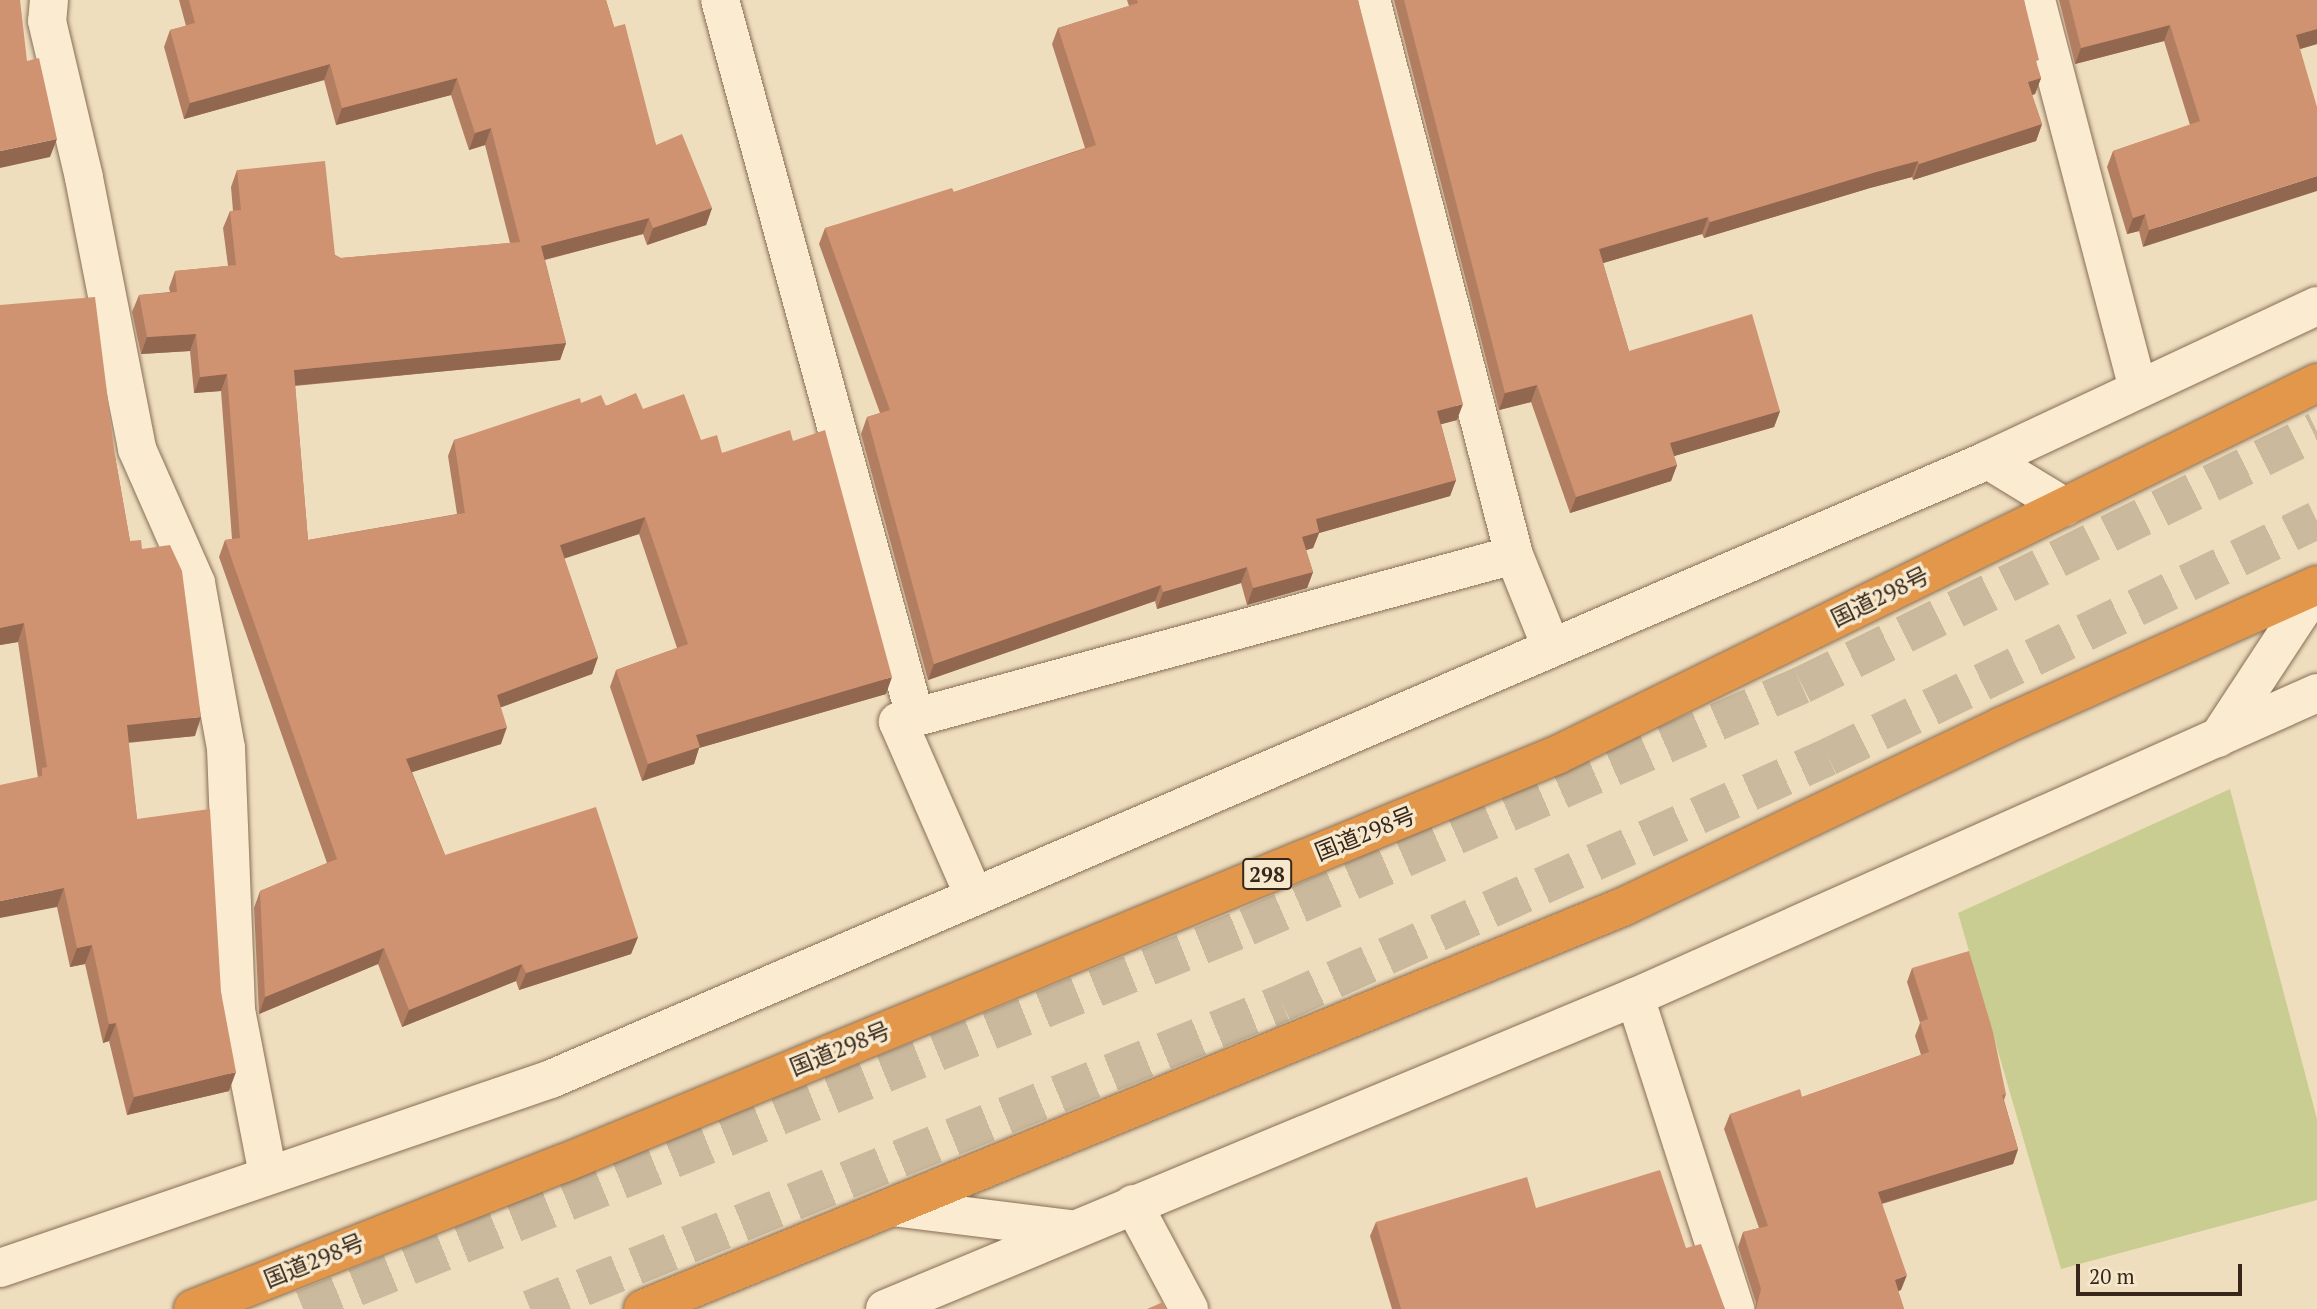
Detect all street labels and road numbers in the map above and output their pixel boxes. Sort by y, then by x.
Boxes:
street label: 国道298号 [1826,561,1934,633]
street label: 国道298号 [1311,801,1419,867]
road number: 298 [1241,856,1293,892]
street label: 国道298号 [786,1016,894,1082]
street label: 国道298号 [260,1228,368,1294]

